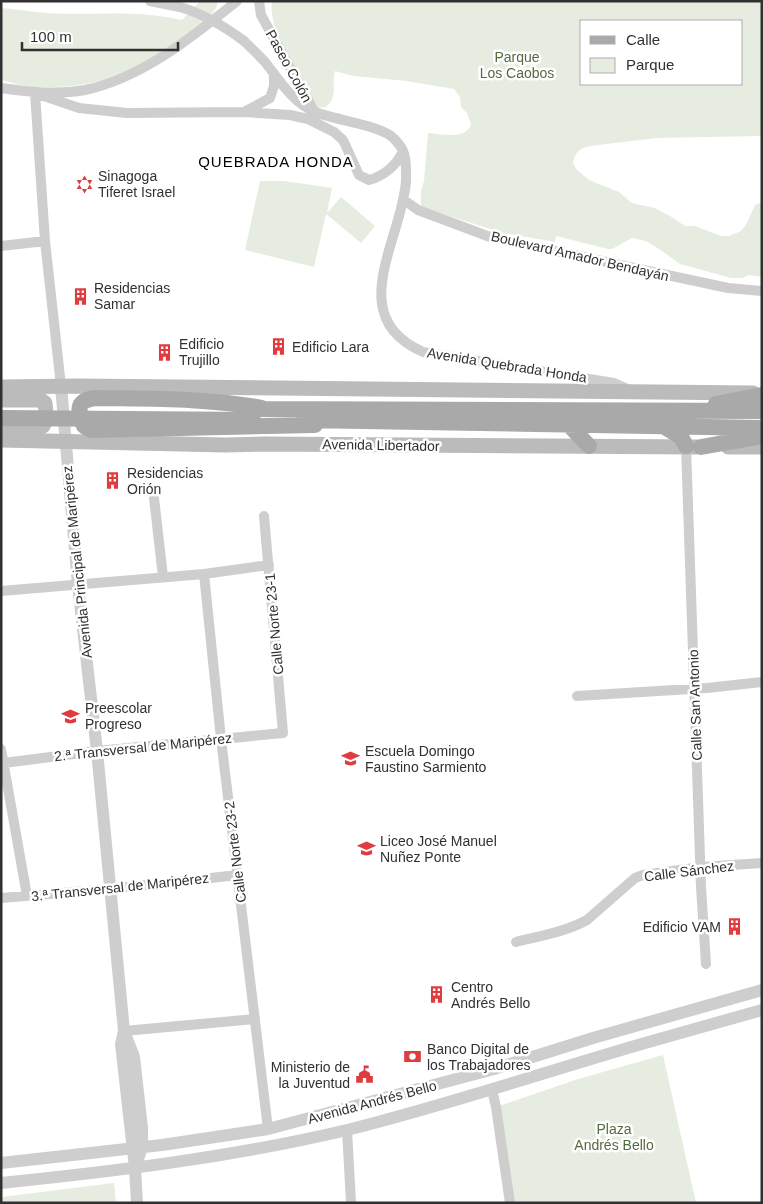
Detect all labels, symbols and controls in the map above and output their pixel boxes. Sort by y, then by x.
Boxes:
scale bar [22,20,179,52]
legend [580,20,743,85]
street label: Paseo Colón [263,27,315,105]
text: 100 m [30,28,72,45]
text: Calle [626,31,660,48]
park label: Parque Los Caobos [480,49,554,81]
text: Parque [626,56,674,73]
district label: QUEBRADA HONDA [198,153,354,170]
place label: Sinagoga Tiferet Israel [98,168,175,200]
synagogue icon: Sinagoga Tiferet Israel [74,174,94,194]
street label: Boulevard Amador Bendayán [489,228,671,284]
place label: Residencias Samar [94,280,170,312]
building icon: Residencias Samar [70,286,90,306]
place label: Edificio Trujillo [179,336,224,368]
building icon: Edificio Lara [268,337,288,357]
place label: Edificio Lara [292,339,369,355]
building icon: Edificio Trujillo [155,342,175,362]
street label: Avenida Quebrada Honda [426,344,588,386]
street label: Avenida Libertador [322,436,440,454]
street label: Avenida Principal de Maripérez [59,465,95,659]
place label: Residencias Orión [127,465,203,497]
building icon: Residencias Orión [103,471,123,491]
street label: Calle Norte 23-1 [262,572,286,675]
street label: Calle San Antonio [685,649,705,761]
place label: Preescolar Progreso [85,700,152,732]
school or university icon: Preescolar Progreso [61,706,81,726]
street label: 2.ª Transversal de Maripérez [53,730,233,764]
place label: Escuela Domingo Faustino Sarmiento [365,743,487,775]
school or university icon: Escuela Domingo Faustino Sarmiento [341,749,361,769]
street label: Calle Norte 23-2 [221,800,249,904]
place label: Liceo José Manuel Nuñez Ponte [380,833,497,865]
school or university icon: Liceo José Manuel Nuñez Ponte [356,839,376,859]
street label: Calle Sánchez [643,858,735,884]
street label: 3.ª Transversal de Maripérez [30,870,210,904]
building icon: Edificio VAM [725,917,745,937]
place label: Edificio VAM [643,919,721,935]
place label: Centro Andrés Bello [451,979,531,1011]
building icon: Centro Andrés Bello [427,985,447,1005]
place label: Banco Digital de los Trabajadores [427,1041,531,1073]
bank icon: Banco Digital de los Trabajadores [403,1047,423,1067]
place label: Ministerio de la Juventud [271,1059,350,1091]
public building icon: Ministerio de la Juventud [354,1065,374,1085]
street label: Avenida Andrés Bello [306,1077,438,1127]
park label: Plaza Andrés Bello [574,1121,654,1153]

